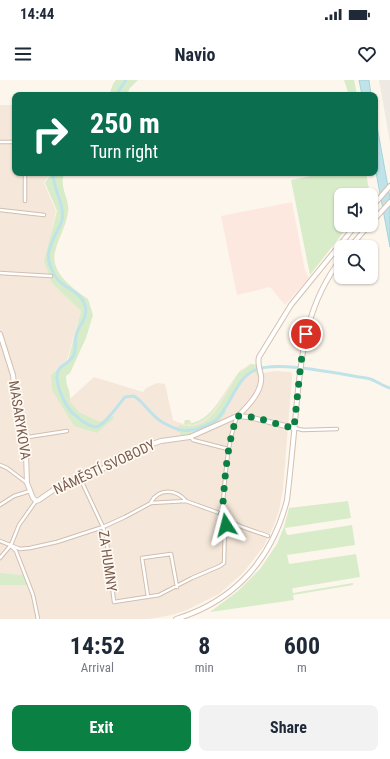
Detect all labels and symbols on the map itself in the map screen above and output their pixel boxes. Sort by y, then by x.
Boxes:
pin [289,317,323,351]
street label: MASARYKOVA [6,379,34,461]
street label: NÁMĚSTÍ SVOBODY [50,435,158,498]
position arrow [205,504,247,546]
street label: ZA HUMNY [96,529,120,593]

